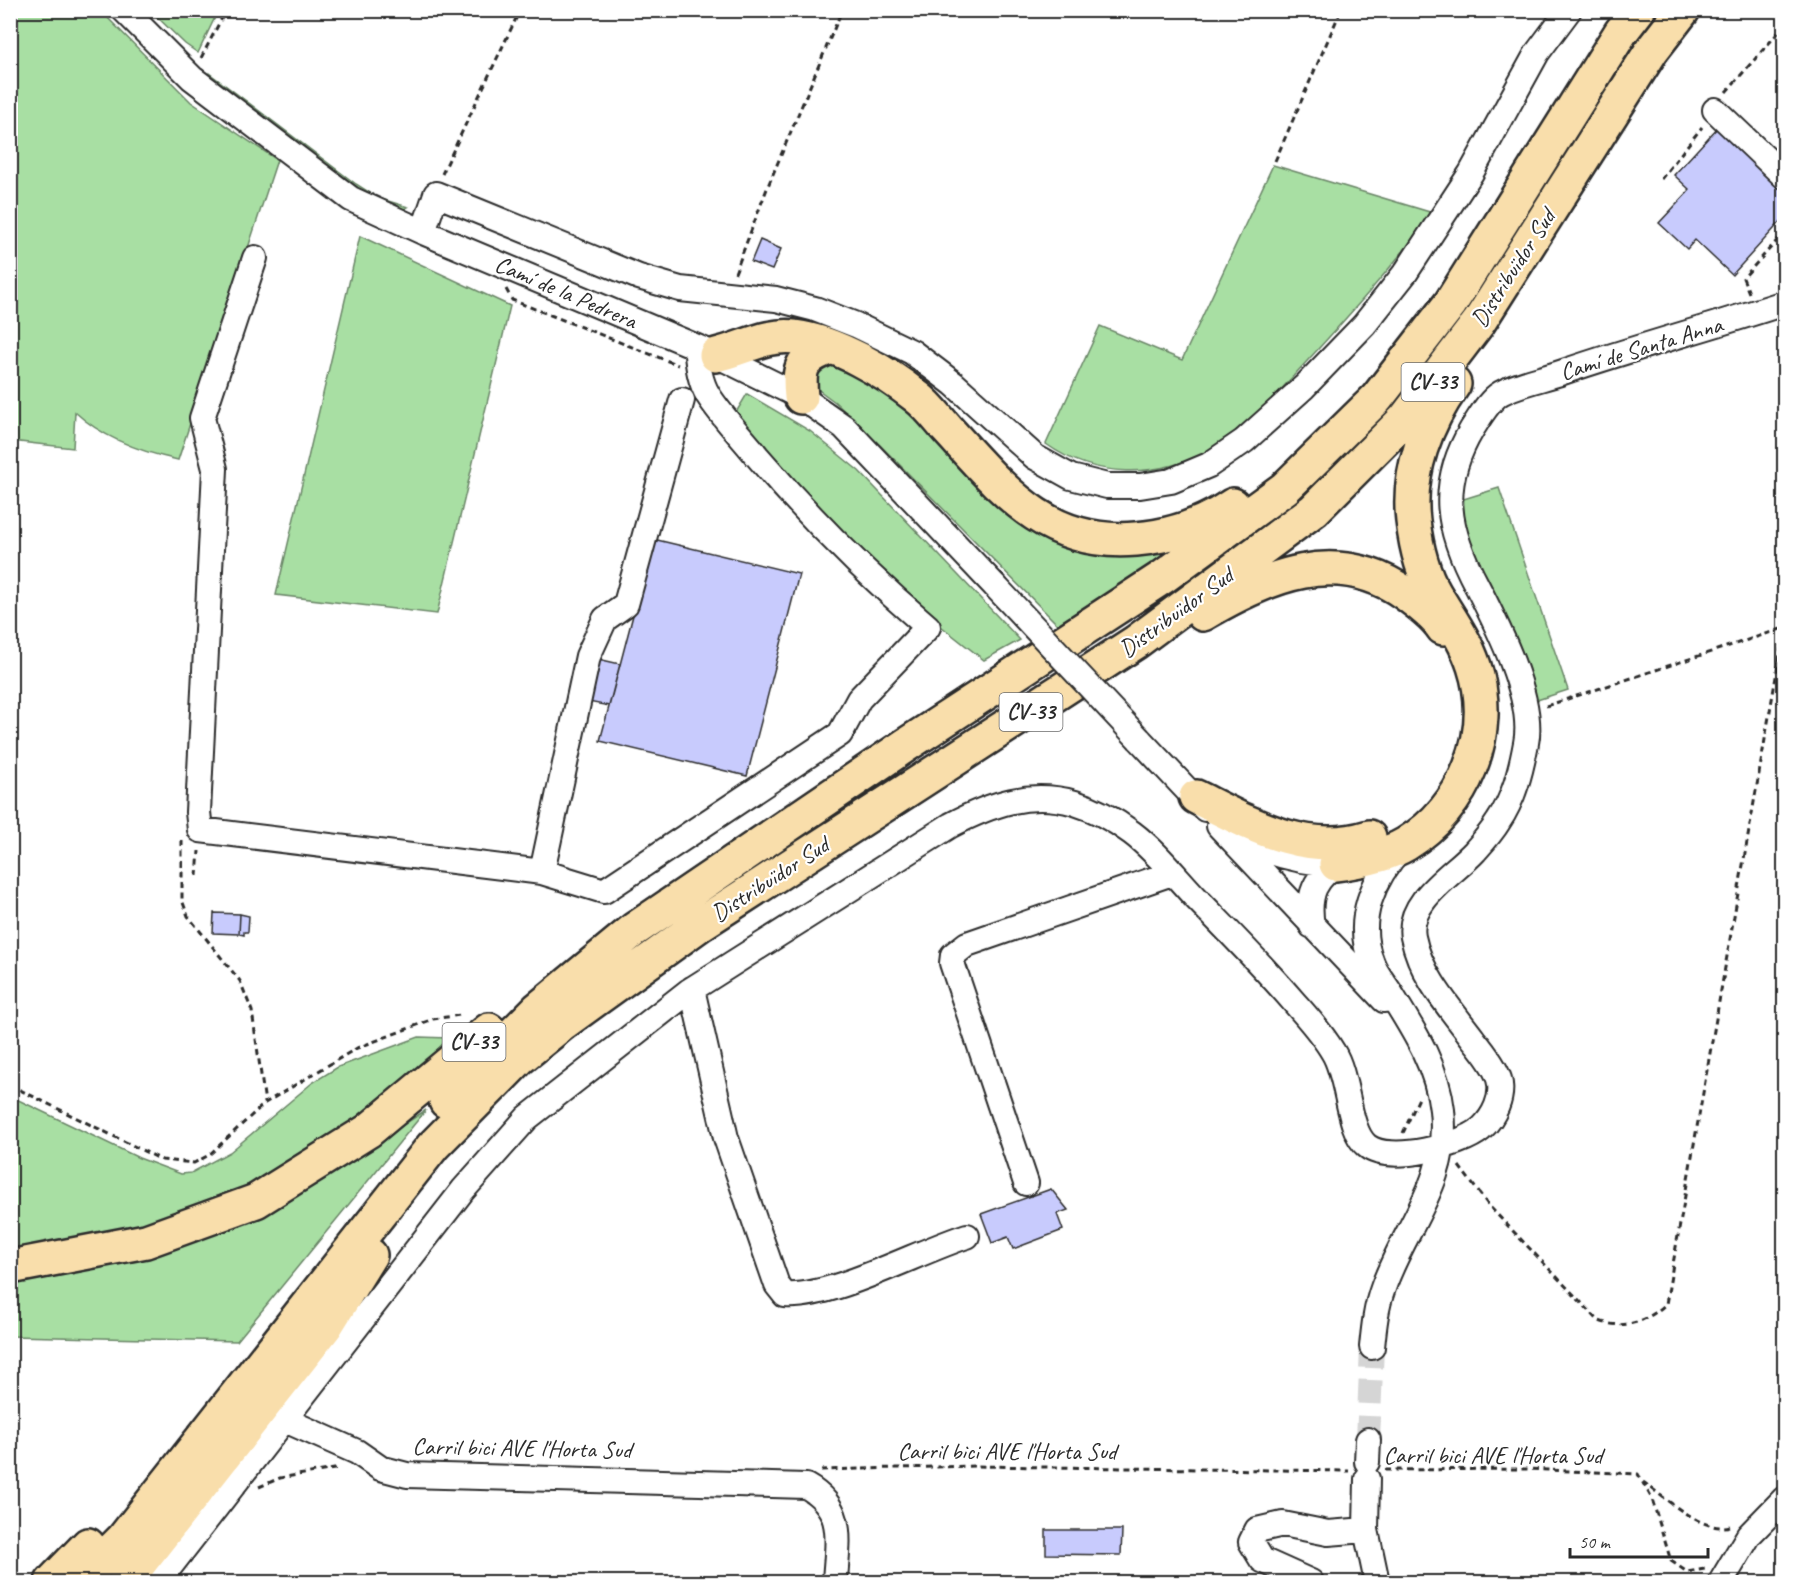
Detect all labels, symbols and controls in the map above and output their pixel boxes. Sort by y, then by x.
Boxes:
street label: Distribuïdor Sud [1464,201,1564,332]
street label: Camí de la Pedrera [491,249,643,336]
street label: Camí de Santa Anna [1556,309,1727,387]
road number: CV-33 [1402,363,1464,401]
street label: Distribuïdor Sud [1113,558,1242,664]
road number: CV-33 [1000,693,1062,731]
street label: Distribuïdor Sud [706,828,837,928]
road number: CV-33 [442,1023,506,1061]
street label: Carril bici AVE l'Horta Sud [412,1431,635,1465]
street label: Carril bici AVE l'Horta Sud [897,1436,1120,1466]
street label: Carril bici AVE l'Horta Sud [1383,1440,1606,1470]
scale bar [1570,1521,1708,1559]
text: 50 m [1579,1531,1612,1553]

